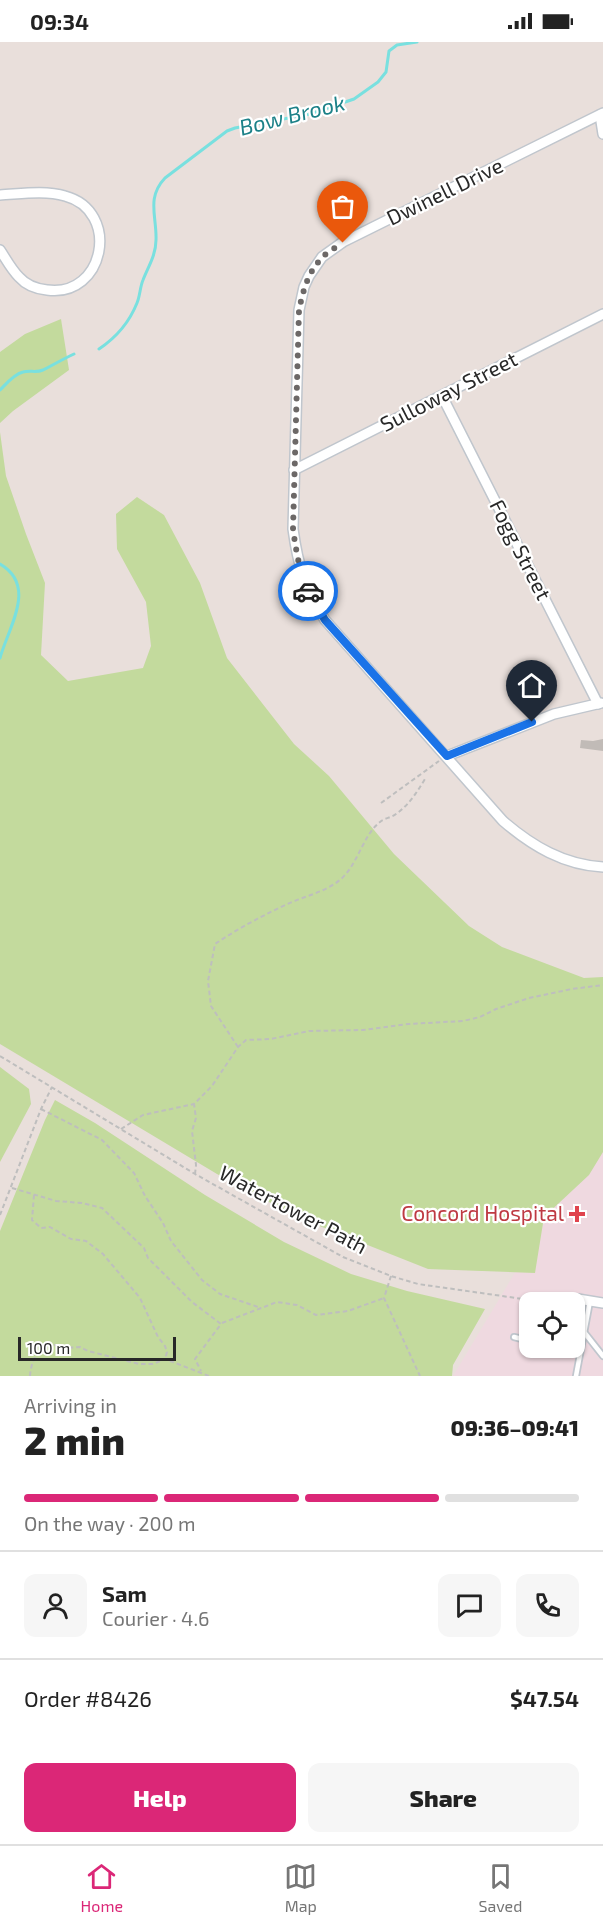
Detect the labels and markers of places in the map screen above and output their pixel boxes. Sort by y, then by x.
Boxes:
pin [317,181,368,243]
pin [506,660,557,722]
place label: Concord Hospital [401,1200,565,1225]
marker: Concord Hospital [568,1205,586,1223]

